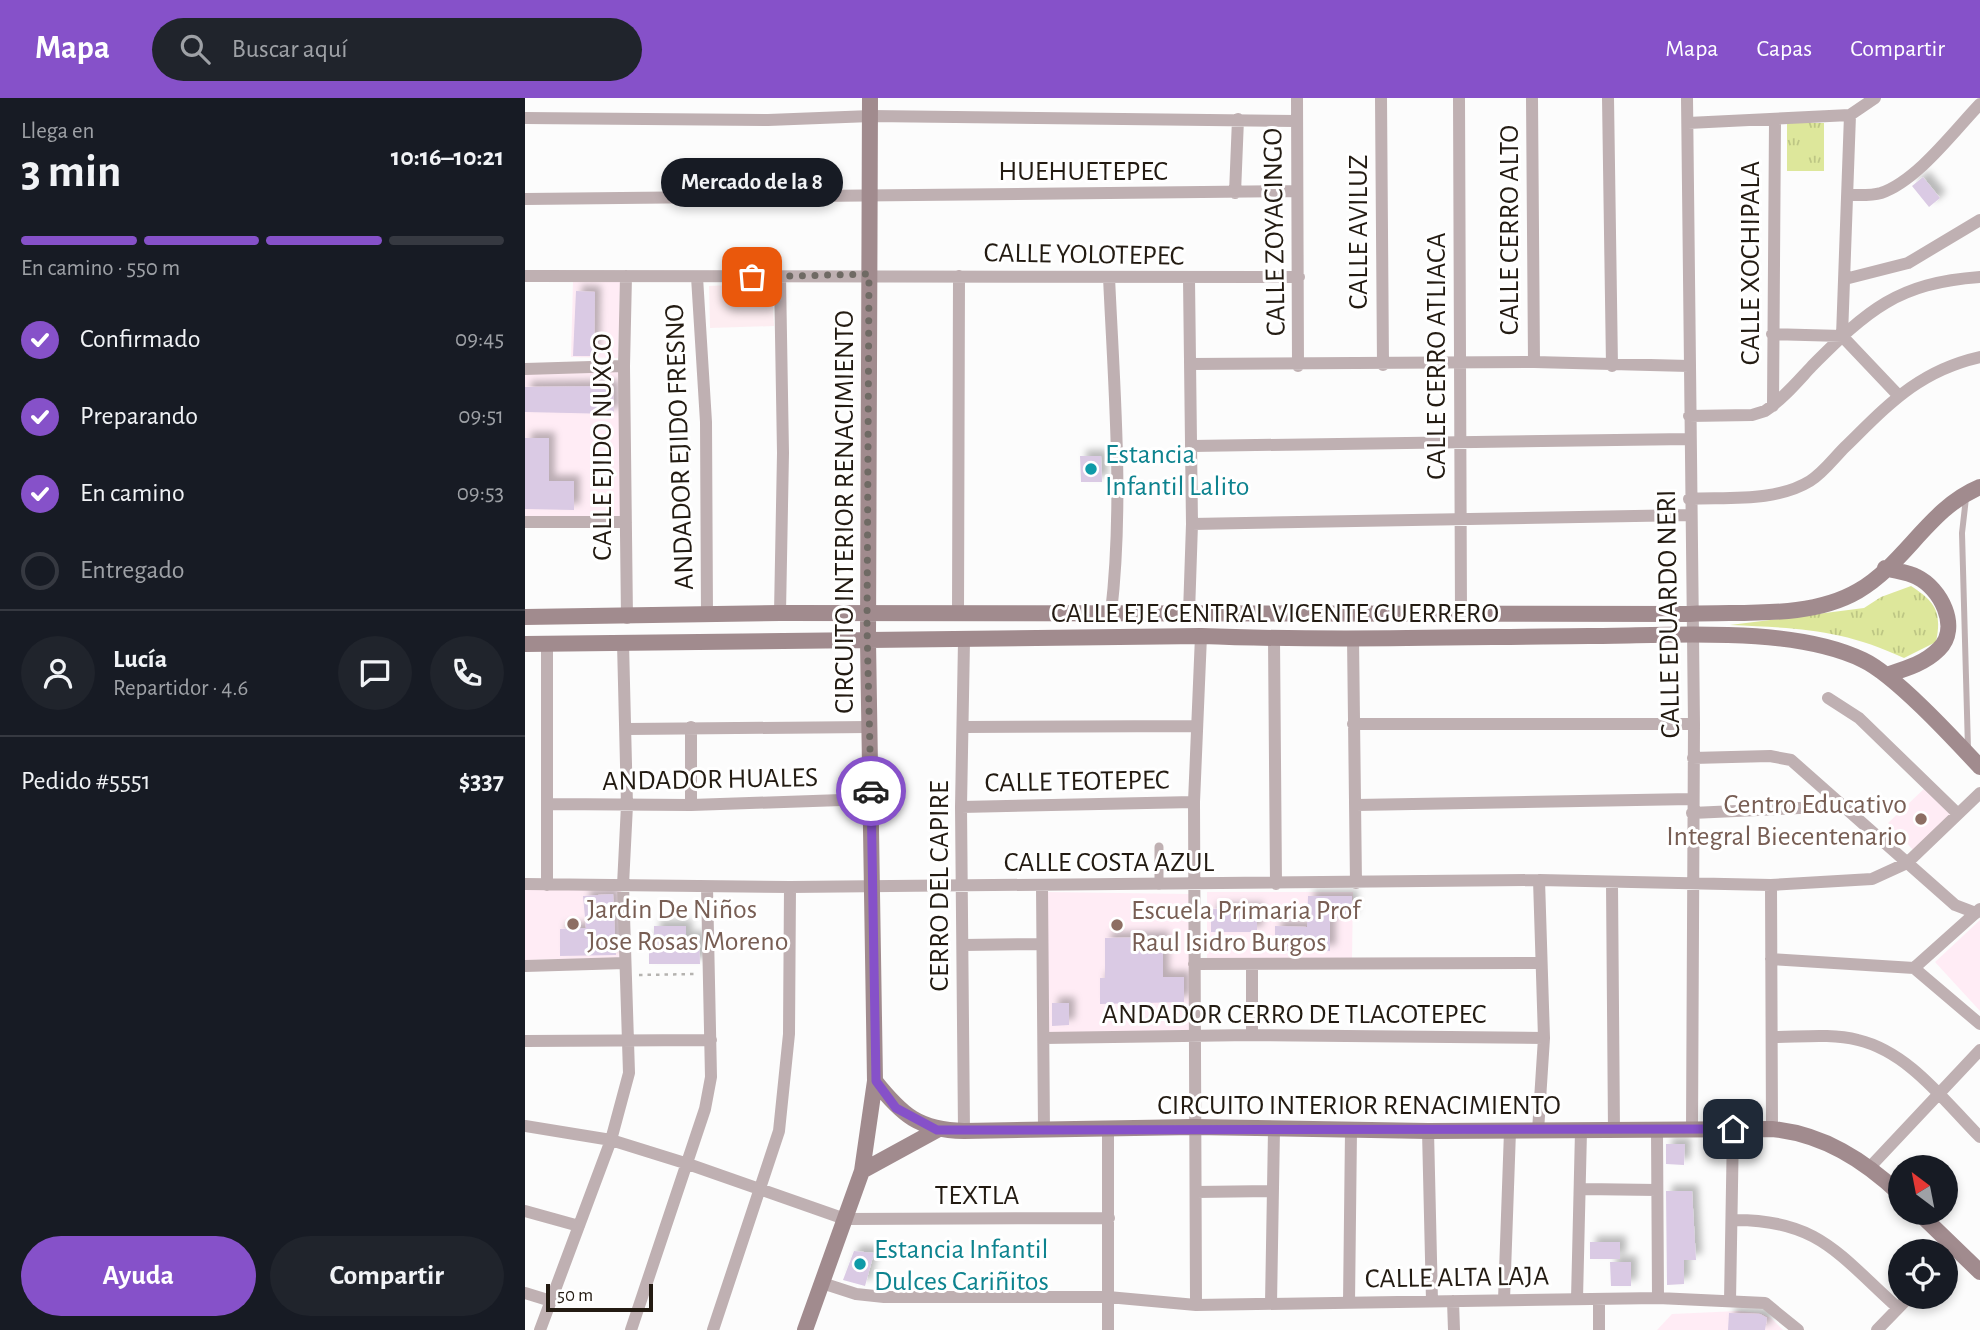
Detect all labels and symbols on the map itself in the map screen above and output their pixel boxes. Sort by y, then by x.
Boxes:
street label: CALLE CERRO ALTO [1496,125,1524,335]
street label: CALLE ZOYACINGO [1259,128,1291,336]
street label: CALLE AVILUZ [1345,154,1373,310]
callout: Mercado de la 8 [661,158,843,207]
street label: HUEHUETEPEC [998,158,1168,186]
street label: CALLE XOCHIPALA [1737,161,1765,365]
street label: CALLE CERRO ATLIACA [1423,232,1451,480]
street label: CALLE YOLOTEPEC [983,239,1184,271]
pin [722,247,782,307]
street label: ANDADOR EJIDO FRESNO [661,303,699,590]
street label: CIRCUITO INTERIOR RENACIMIENTO [831,310,859,714]
street label: CALLE EJIDO NUXCO [589,333,617,561]
place label: Estancia Infantil Lalito [1105,441,1250,501]
marker: Estancia Infantil Lalito [1083,461,1099,477]
street label: CALLE EDUARDO NERI [1653,489,1685,739]
street label: CALLE EJE CENTRAL VICENTE GUERRERO [1051,600,1499,628]
courier [836,756,906,826]
street label: ANDADOR HUALES [602,764,818,796]
street label: CALLE TEOTEPEC [984,766,1170,798]
street label: CERRO DEL CAPIRE [926,781,954,991]
place label: Centro Educativo Integral Biecentenario [1666,791,1907,851]
marker: Centro Educativo Integral Biecentenario [1913,811,1929,827]
street label: CALLE COSTA AZUL [1004,849,1215,877]
place label: Jardin De Niños Jose Rosas Moreno [587,896,788,956]
place label: Escuela Primaria Prof Raul Isidro Burgos [1131,897,1362,957]
marker: Jardin De Niños Jose Rosas Moreno [565,916,581,932]
marker: Escuela Primaria Prof Raul Isidro Burgos [1109,917,1125,933]
street label: ANDADOR CERRO DE TLACOTEPEC [1102,1001,1486,1029]
street label: CIRCUITO INTERIOR RENACIMIENTO [1157,1092,1561,1120]
pin [1703,1099,1763,1159]
north arrow [1888,1155,1958,1225]
street label: TEXTLA [934,1182,1020,1210]
place label: Estancia Infantil Dulces Cariñitos [874,1236,1049,1296]
marker: Estancia Infantil Dulces Cariñitos [852,1256,868,1272]
street label: CALLE ALTA LAJA [1365,1262,1549,1294]
scale bar [546,1281,653,1313]

